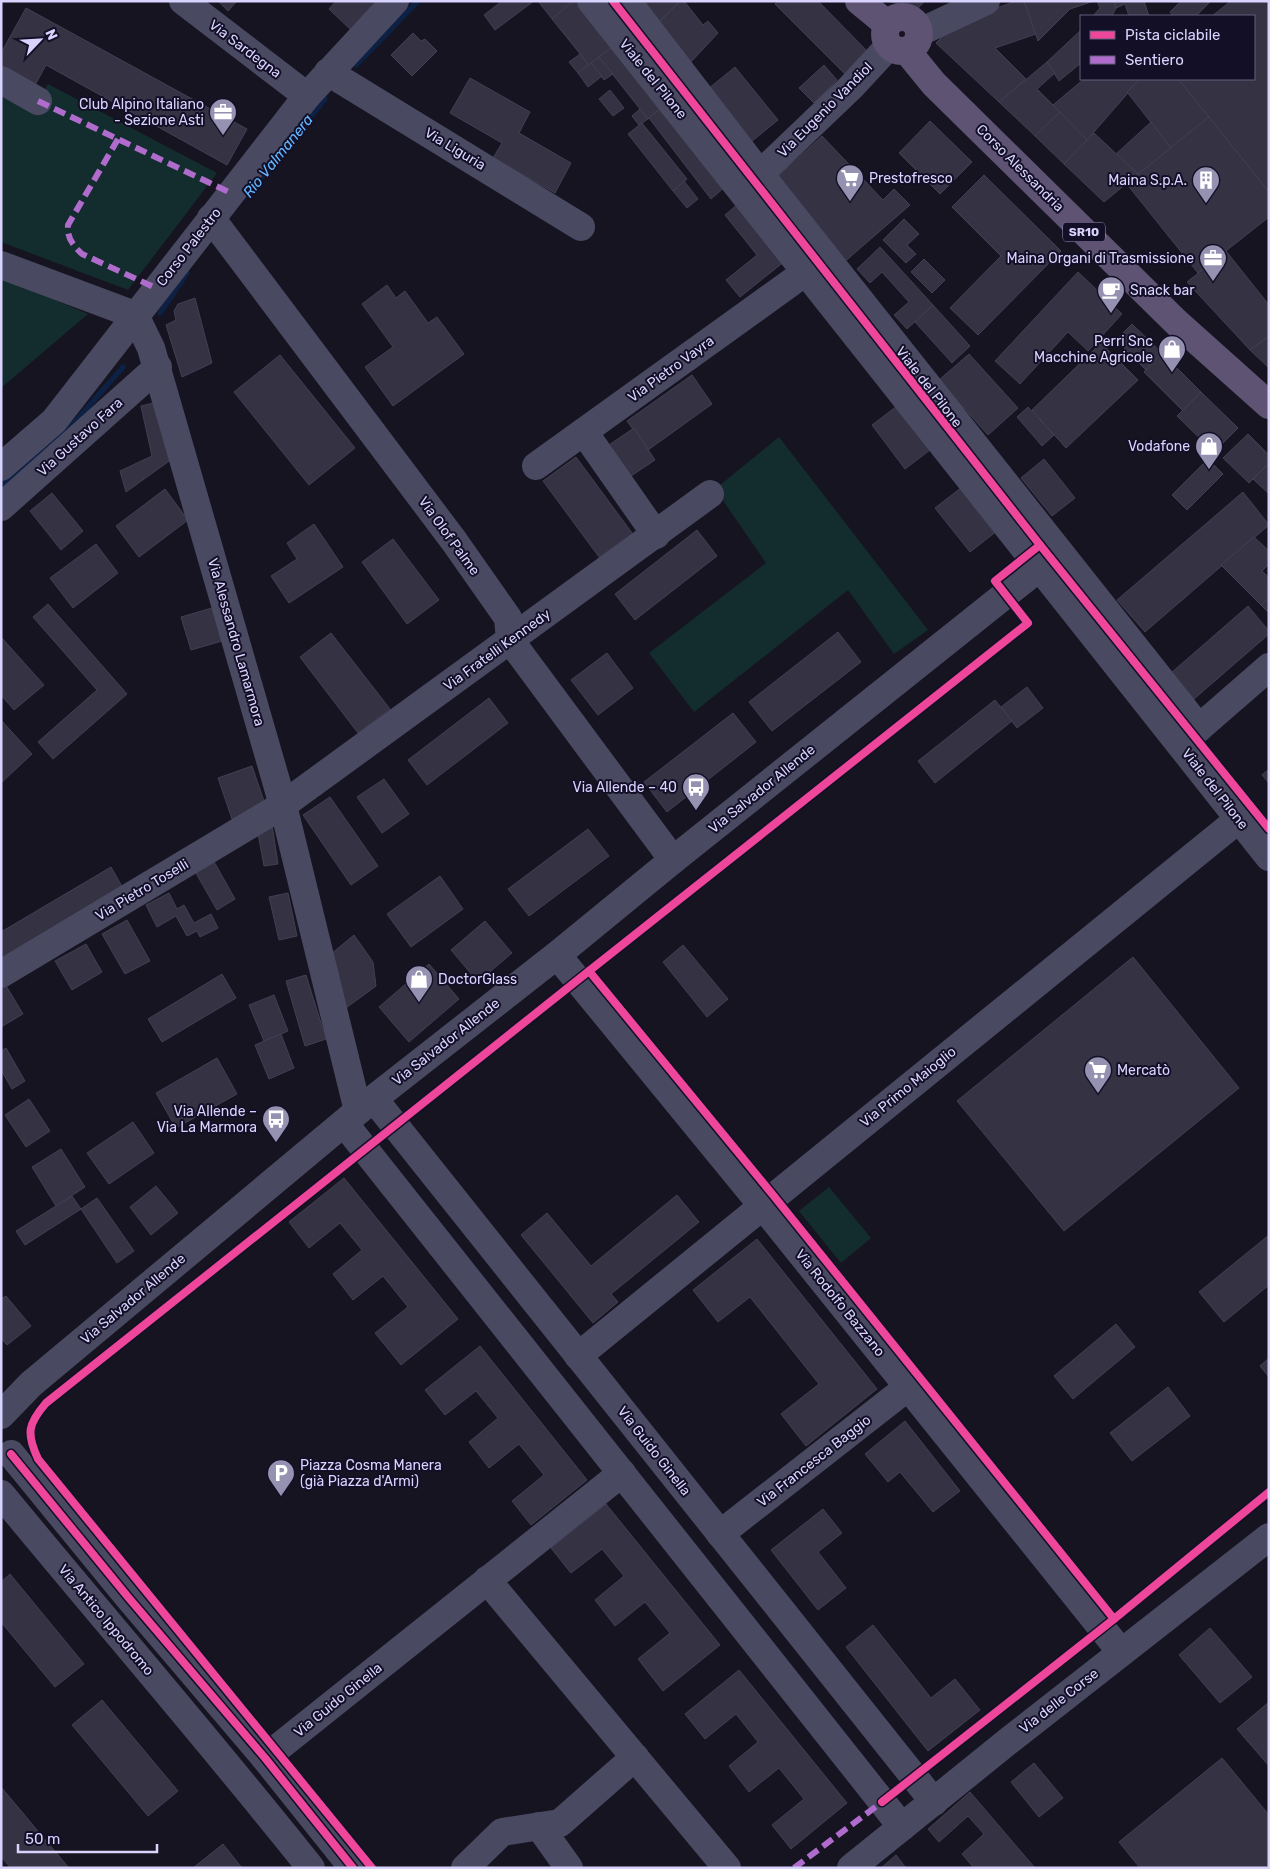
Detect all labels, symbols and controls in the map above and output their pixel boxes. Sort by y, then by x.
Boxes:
north arrow [15,15,65,65]
legend [1080,15,1255,80]
street label: Via Sardegna [206,16,284,82]
text: Pista ciclabile [1125,26,1220,44]
text: N [41,27,61,43]
street label: Viale del Pilone [616,36,691,123]
text: Sentiero [1125,51,1184,69]
street label: Via Eugenio Vandiol [774,59,876,161]
place label: Club Alpino Italiano - Sezione Asti [79,96,204,129]
office icon: Club Alpino Italiano - Sezione Asti [208,97,238,136]
water label: Rio Valmanera [239,111,317,201]
street label: Corso Alessandria [973,121,1067,215]
street label: Via Liguria [421,124,489,174]
supermarket icon: Prestofresco [835,163,865,202]
building icon: Maina S.p.A. [1191,165,1221,204]
place label: Prestofresco [869,170,953,187]
place label: Maina S.p.A. [1108,172,1187,189]
street label: Corso Palestro [153,204,225,290]
road number: SR10 [1063,222,1105,242]
office icon: Maina Organi di Trasmissione [1198,243,1228,282]
place label: Maina Organi di Trasmissione [1006,250,1194,267]
cafe icon: Snack bar [1096,275,1126,314]
place label: Snack bar [1130,282,1195,299]
street label: Via Pietro Vayra [625,332,717,406]
place label: Perri Snc Macchine Agricole [1034,333,1153,366]
shop icon: Perri Snc Macchine Agricole [1157,334,1187,373]
street label: Viale del Pilone [892,343,966,431]
street label: Via Gustavo Fara [34,394,126,480]
shop icon: Vodafone [1194,431,1224,470]
place label: Vodafone [1128,438,1190,455]
street label: Via Olof Palme [415,493,483,579]
street label: Via Alessandro Lamarmora [204,556,268,728]
street label: Via Fratelli Kennedy [440,605,554,695]
street label: Via Salvador Allende [705,741,819,837]
street label: Viale del Pilone [1178,745,1252,833]
bus stop icon: Via Allende – 40 [681,772,711,811]
place label: Via Allende – 40 [573,779,677,796]
street label: Via Pietro Toselli [92,856,192,924]
shop icon: DoctorGlass [404,964,434,1003]
place label: DoctorGlass [438,971,517,988]
street label: Via Salvador Allende [389,995,503,1089]
street label: Via Primo Maioglio [857,1043,959,1131]
supermarket icon: Mercatò [1083,1055,1113,1094]
place label: Mercatò [1117,1062,1170,1079]
place label: Via Allende – Via La Marmora [157,1103,257,1136]
bus stop icon: Via Allende – Via La Marmora [261,1104,291,1143]
street label: Via Rodolfo Bazzano [792,1246,888,1360]
street label: Via Salvador Allende [77,1250,189,1348]
street label: Via Guido Ginella [614,1403,694,1499]
street label: Via Francesca Baggio [754,1411,874,1511]
place label: Piazza Cosma Manera (già Piazza d'Armi) [300,1457,442,1490]
parking icon: Piazza Cosma Manera (già Piazza d'Armi) [266,1458,296,1497]
street label: Via Antico Ippodromo [55,1561,157,1679]
street label: Via Guido Ginella [290,1659,386,1741]
street label: Via delle Corse [1016,1665,1102,1737]
scale bar [18,1822,156,1854]
text: 50 m [25,1830,60,1848]

